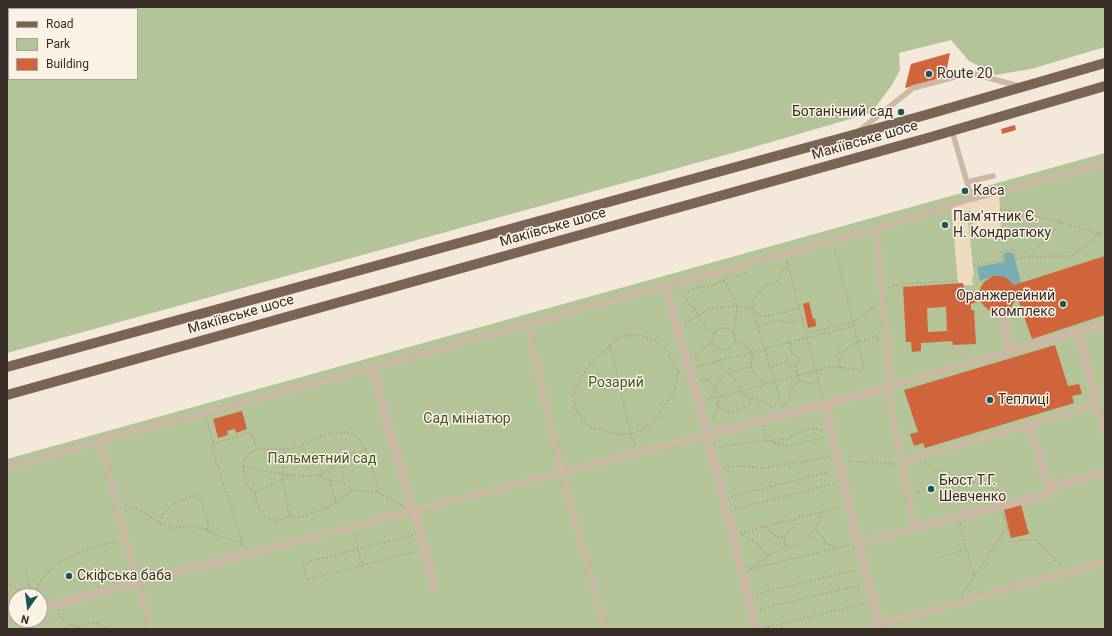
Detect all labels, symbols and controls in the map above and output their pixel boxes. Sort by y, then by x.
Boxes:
legend [8,8,138,80]
text: Road [46,17,74,31]
text: Park [46,37,70,51]
text: Building [46,57,89,71]
place label: Route 20 [937,66,993,82]
marker: Route 20 [924,69,934,79]
place label: Ботанічний сад [792,104,893,120]
marker: Ботанічний сад [896,107,906,117]
street label: Макіївське шосе [810,118,920,164]
place label: Каса [973,183,1005,199]
marker: Каса [960,186,970,196]
street label: Макіївське шосе [498,205,608,251]
place label: Пам'ятник Є. Н. Кондратюку [953,209,1051,242]
marker: Пам'ятник Є. Н. Кондратюку [940,220,950,230]
place label: Оранжерейний комплекс [956,288,1055,320]
street label: Макіївське шосе [186,292,296,338]
marker: Оранжерейний комплекс [1058,299,1068,309]
park label: Розарий [588,375,644,391]
place label: Теплиці [998,392,1049,408]
marker: Теплиці [985,395,995,405]
park label: Сад мініатюр [423,411,511,427]
park label: Пальметний сад [268,451,376,467]
place label: Бюст Т.Г. Шевченко [939,473,1006,506]
marker: Бюст Т.Г. Шевченко [926,484,936,494]
place label: Скіфська баба [77,568,172,584]
marker: Скіфська баба [64,571,74,581]
north arrow [8,588,48,628]
text: N [20,612,31,626]

